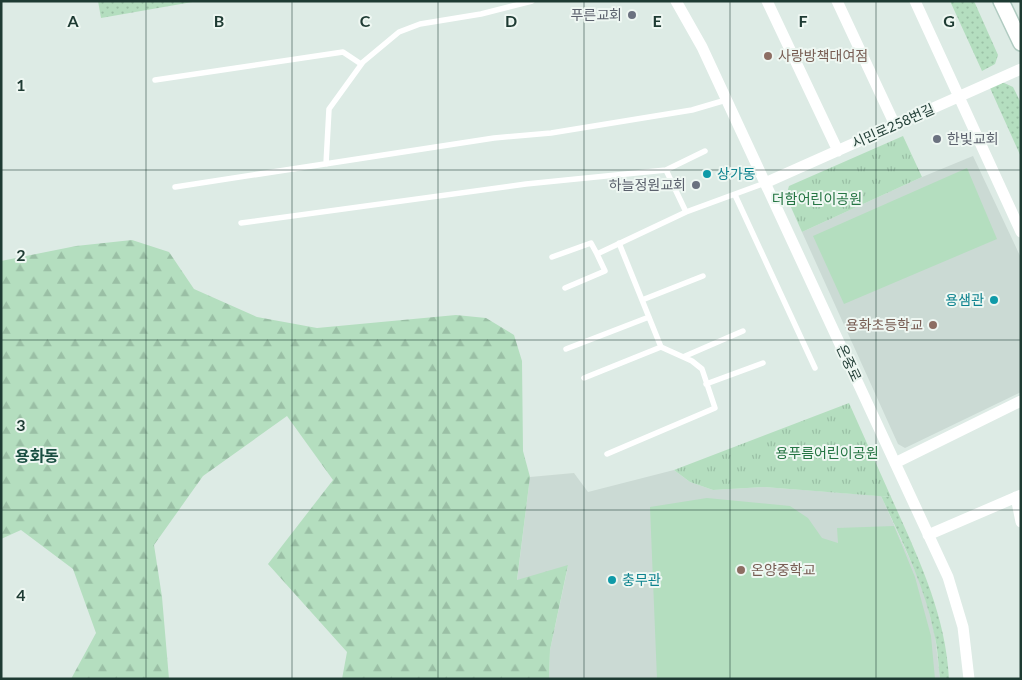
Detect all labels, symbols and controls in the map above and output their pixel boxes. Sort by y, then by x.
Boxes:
place label: 푸른교회 [570,6,622,23]
marker: 푸른교회 [626,9,638,21]
text: A [66,11,79,30]
text: B [214,11,224,30]
text: C [360,11,371,30]
text: D [505,11,517,30]
text: E [652,11,662,30]
text: F [798,11,808,30]
text: G [943,11,955,30]
place label: 사랑방책대여점 [778,47,868,64]
marker: 사랑방책대여점 [762,50,774,62]
text: 1 [16,75,26,94]
street label: 시민로258번길 [849,100,937,151]
place label: 한빛교회 [947,130,999,147]
marker: 한빛교회 [931,133,943,145]
place label: 상가동 [717,165,756,182]
marker: 상가동 [701,168,713,180]
place label: 하늘정원교회 [609,176,686,193]
marker: 하늘정원교회 [690,179,702,191]
park label: 더함어린이공원 [772,190,862,207]
text: 2 [16,245,26,264]
place label: 용샘관 [945,291,984,308]
marker: 용샘관 [988,294,1000,306]
place label: 용화초등학교 [846,316,923,333]
marker: 용화초등학교 [927,319,939,331]
street label: 온중로 [834,342,865,384]
text: 3 [16,415,26,434]
park label: 용푸름어린이공원 [775,444,879,461]
district label: 용화동 [15,446,59,465]
place label: 온양중학교 [751,561,816,578]
marker: 온양중학교 [735,564,747,576]
place label: 충무관 [622,571,661,588]
marker: 충무관 [606,574,618,586]
text: 4 [16,585,26,604]

